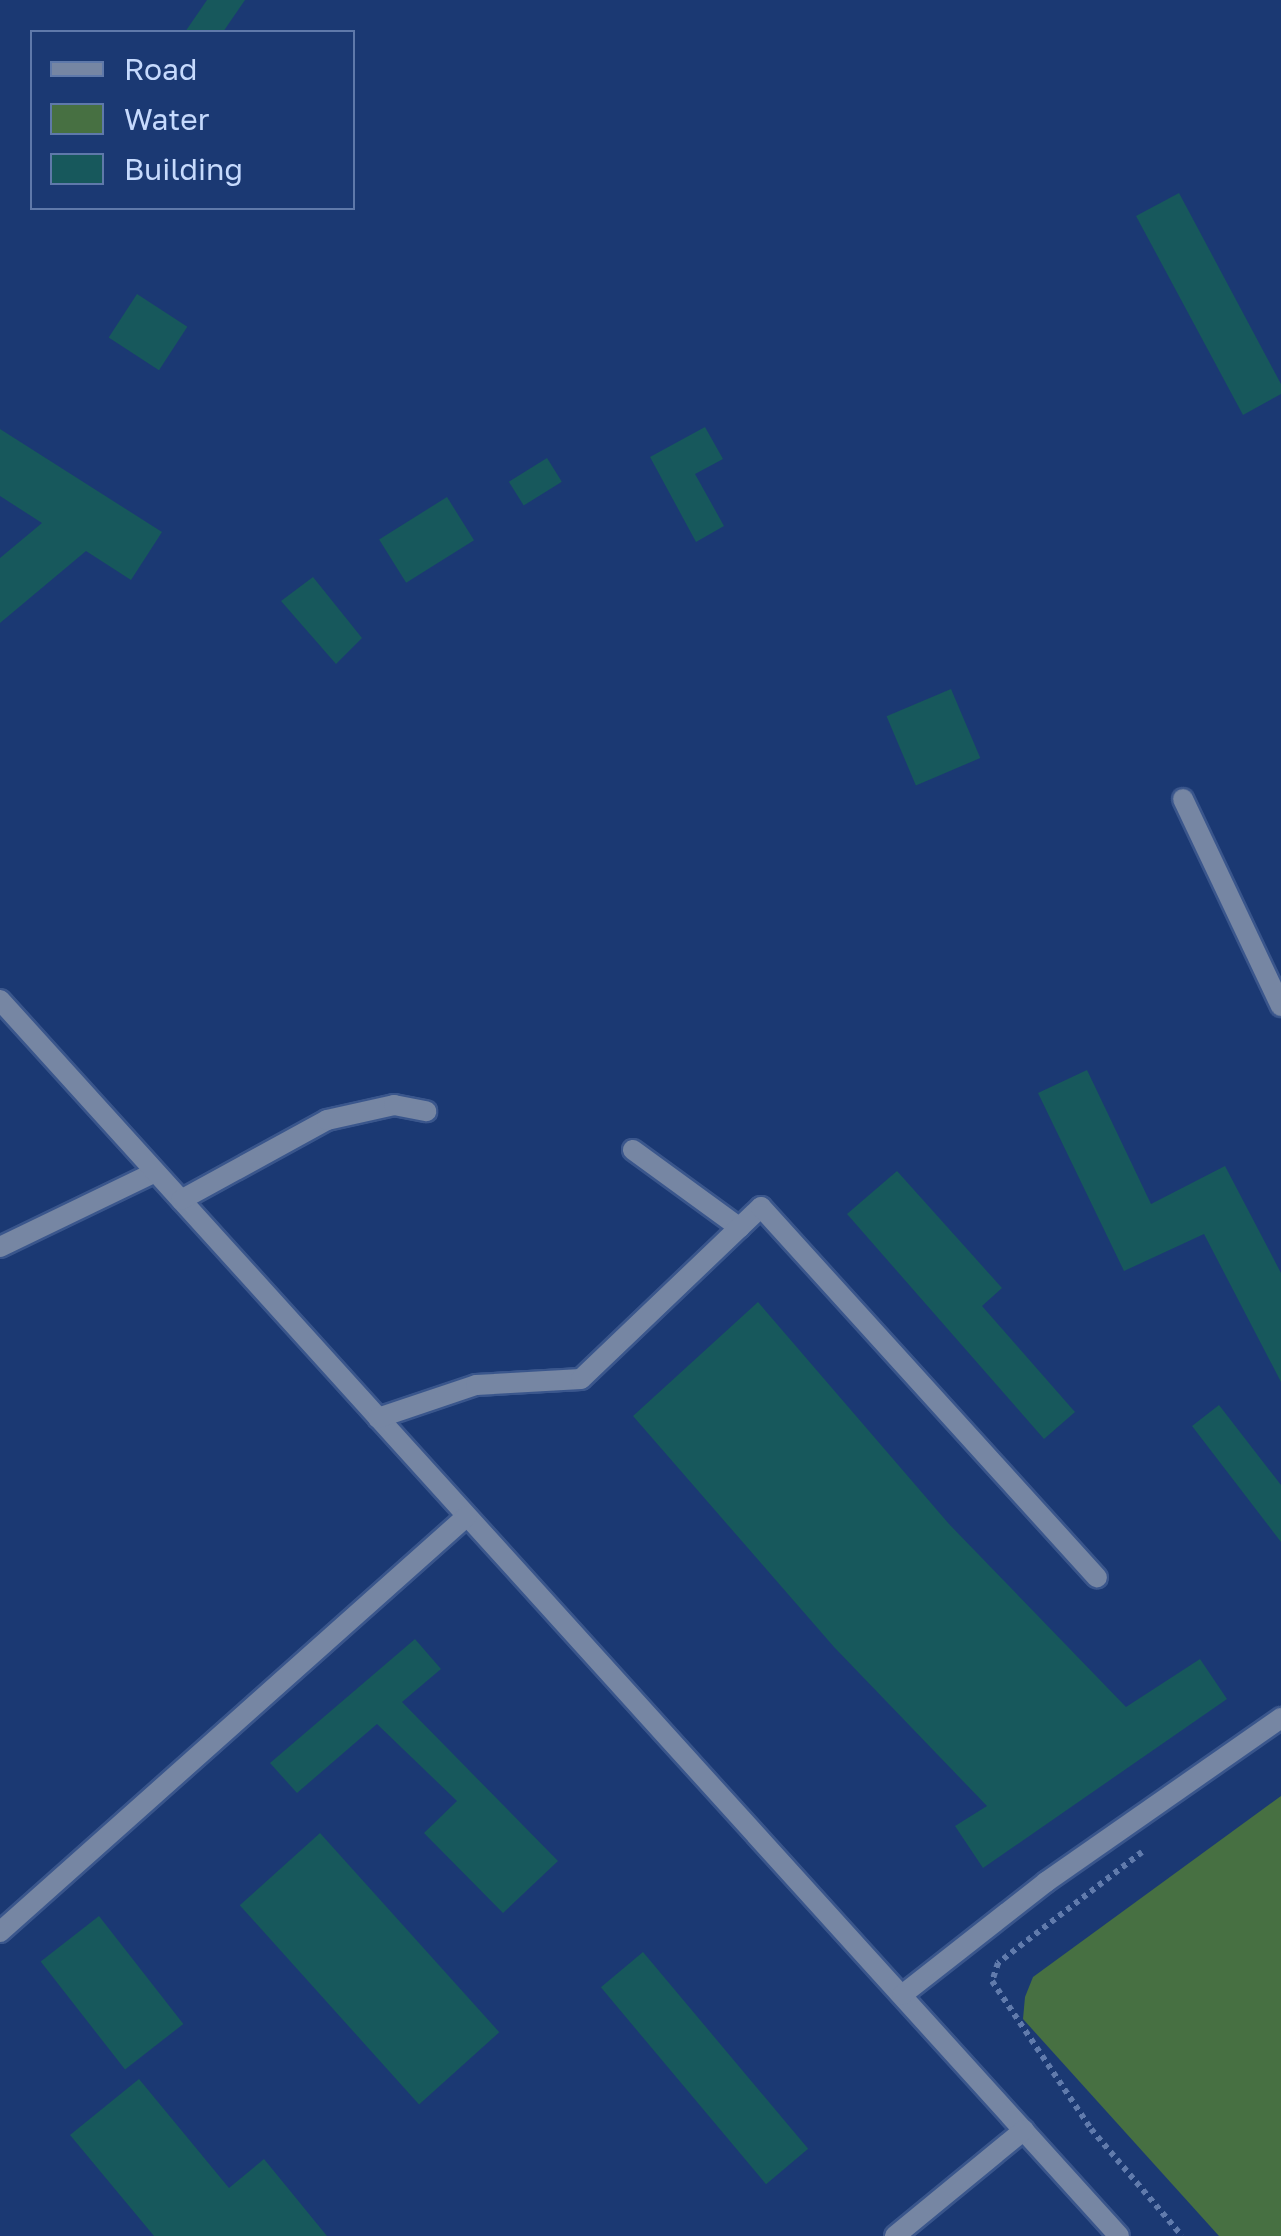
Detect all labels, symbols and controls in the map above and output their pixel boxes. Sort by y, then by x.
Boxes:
legend [30,30,355,210]
text: Road [124,51,198,87]
text: Water [124,101,209,137]
text: Building [124,151,243,187]

